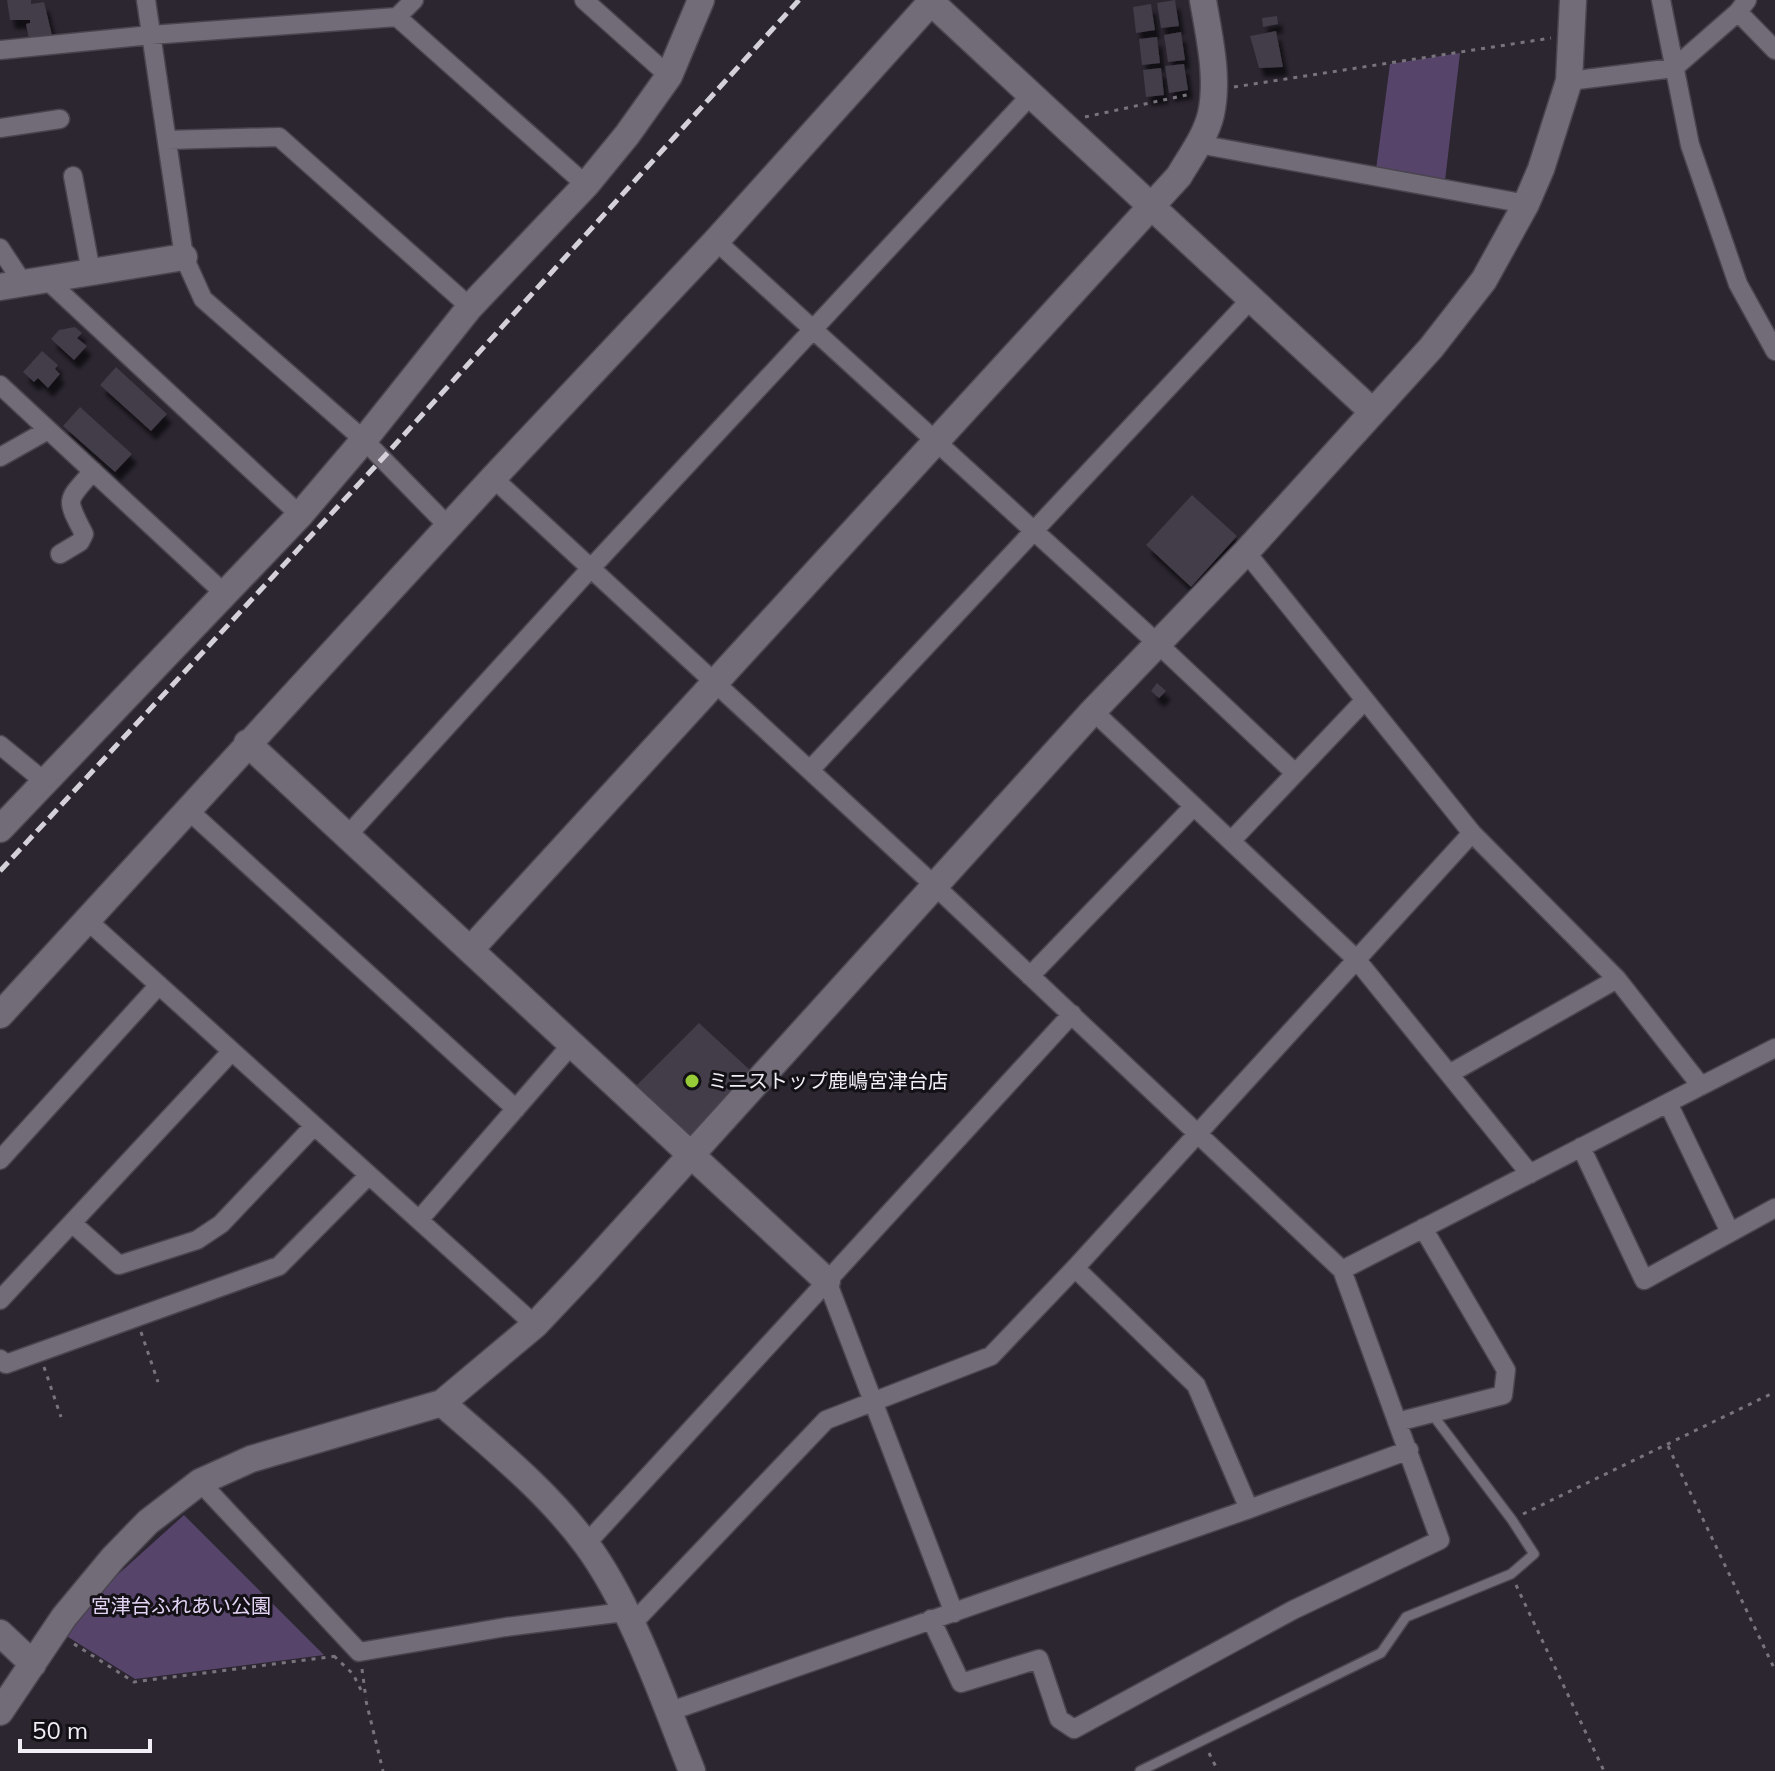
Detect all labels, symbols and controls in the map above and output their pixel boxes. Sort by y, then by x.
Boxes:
place label: ミニストップ鹿嶋宮津台店 [708,1068,948,1093]
marker: ミニストップ鹿嶋宮津台店 [683,1072,701,1090]
park label: 宮津台ふれあい公園 [91,1593,271,1618]
scale bar [20,1703,150,1753]
text: 50 m [32,1715,88,1745]

